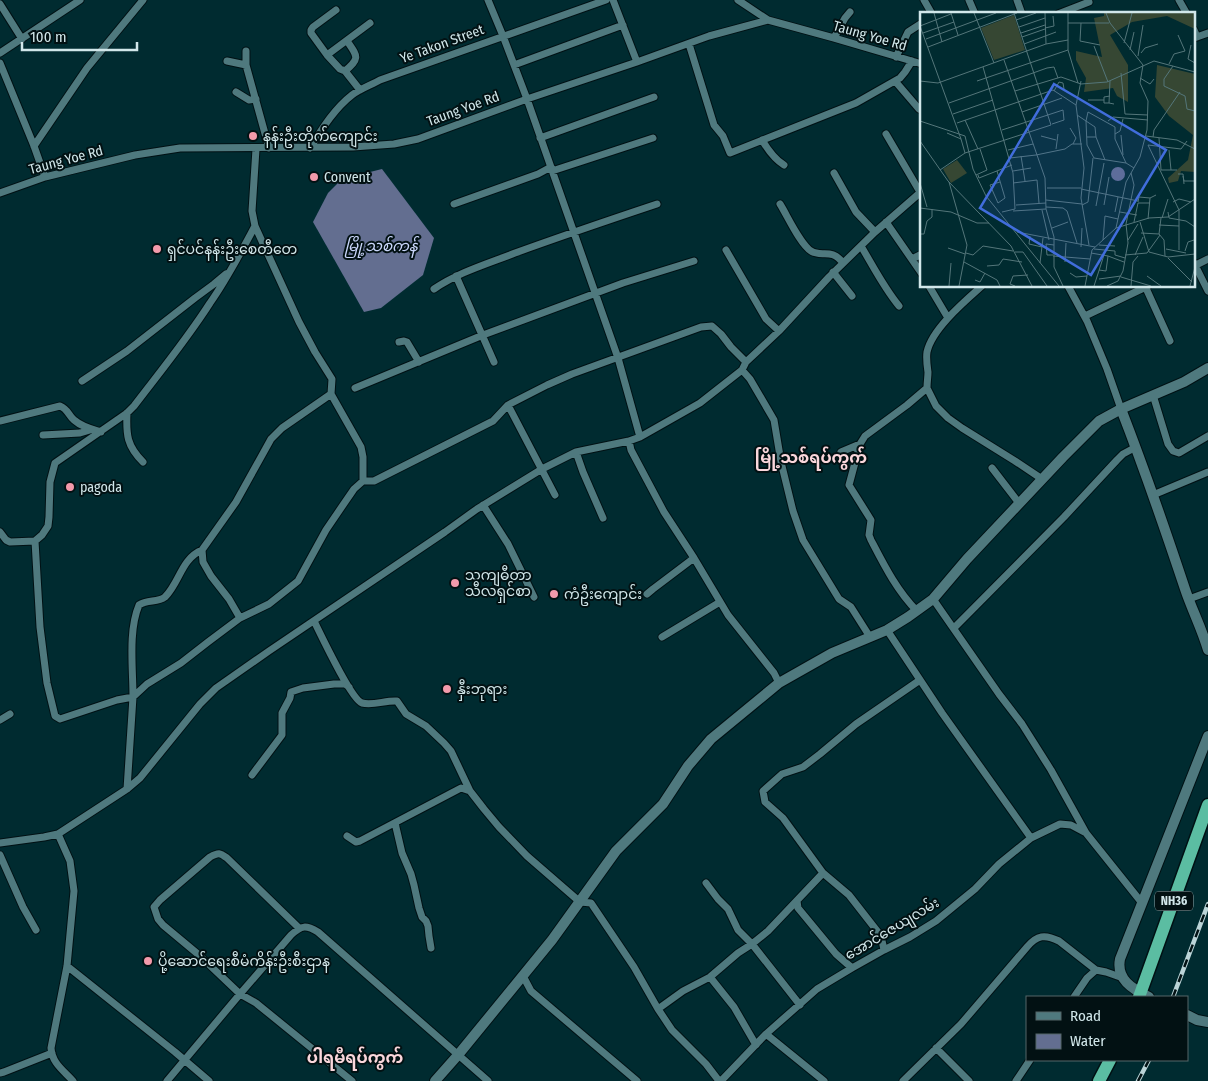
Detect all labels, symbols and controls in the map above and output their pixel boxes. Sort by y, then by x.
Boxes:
inset map [920,12,1196,288]
street label: Taung Yoe Rd [831,17,909,55]
scale bar [22,20,138,52]
street label: Ye Takon Street [398,21,487,67]
text: 100 m [30,28,67,46]
street label: Taung Yoe Rd [424,88,502,130]
place label: နန်းဦးတိုက်ကျောင်း [263,126,378,148]
marker: နန်းဦးတိုက်ကျောင်း [247,130,259,142]
street label: Taung Yoe Rd [27,142,105,178]
place label: Convent [324,169,371,186]
marker: Convent [308,171,320,183]
water label: မြို့သစ်ကန် [344,235,420,258]
place label: ရှင်ပင်နန်းဦးစေတီတေ [167,239,297,261]
marker: ရှင်ပင်နန်းဦးစေတီတေ [151,243,163,255]
district label: မြို့သစ်ရပ်ကွက် [755,446,867,471]
place label: pagoda [80,479,122,496]
marker: pagoda [64,481,76,493]
place label: သကျဓီတာ သီလရှင်စာ [465,565,532,603]
marker: သကျဓီတာ သီလရှင်စာ [449,577,461,589]
place label: ကံဦးကျောင်း [564,584,642,606]
marker: ကံဦးကျောင်း [548,588,560,600]
place label: နှီးဘုရား [457,679,507,701]
marker: နှီးဘုရား [441,683,453,695]
road number: NH36 [1155,891,1193,910]
street label: အောင်ဇေယျလမ်း [841,893,944,966]
place label: ပို့ဆောင်ရေးစီမံကိန်းဦးစီးဌာန [158,951,330,973]
marker: ပို့ဆောင်ရေးစီမံကိန်းဦးစီးဌာန [142,955,154,967]
legend [1026,996,1188,1061]
text: Road [1070,1007,1101,1025]
text: Water [1070,1032,1106,1050]
district label: ပါရမီရပ်ကွက် [307,1046,403,1071]

